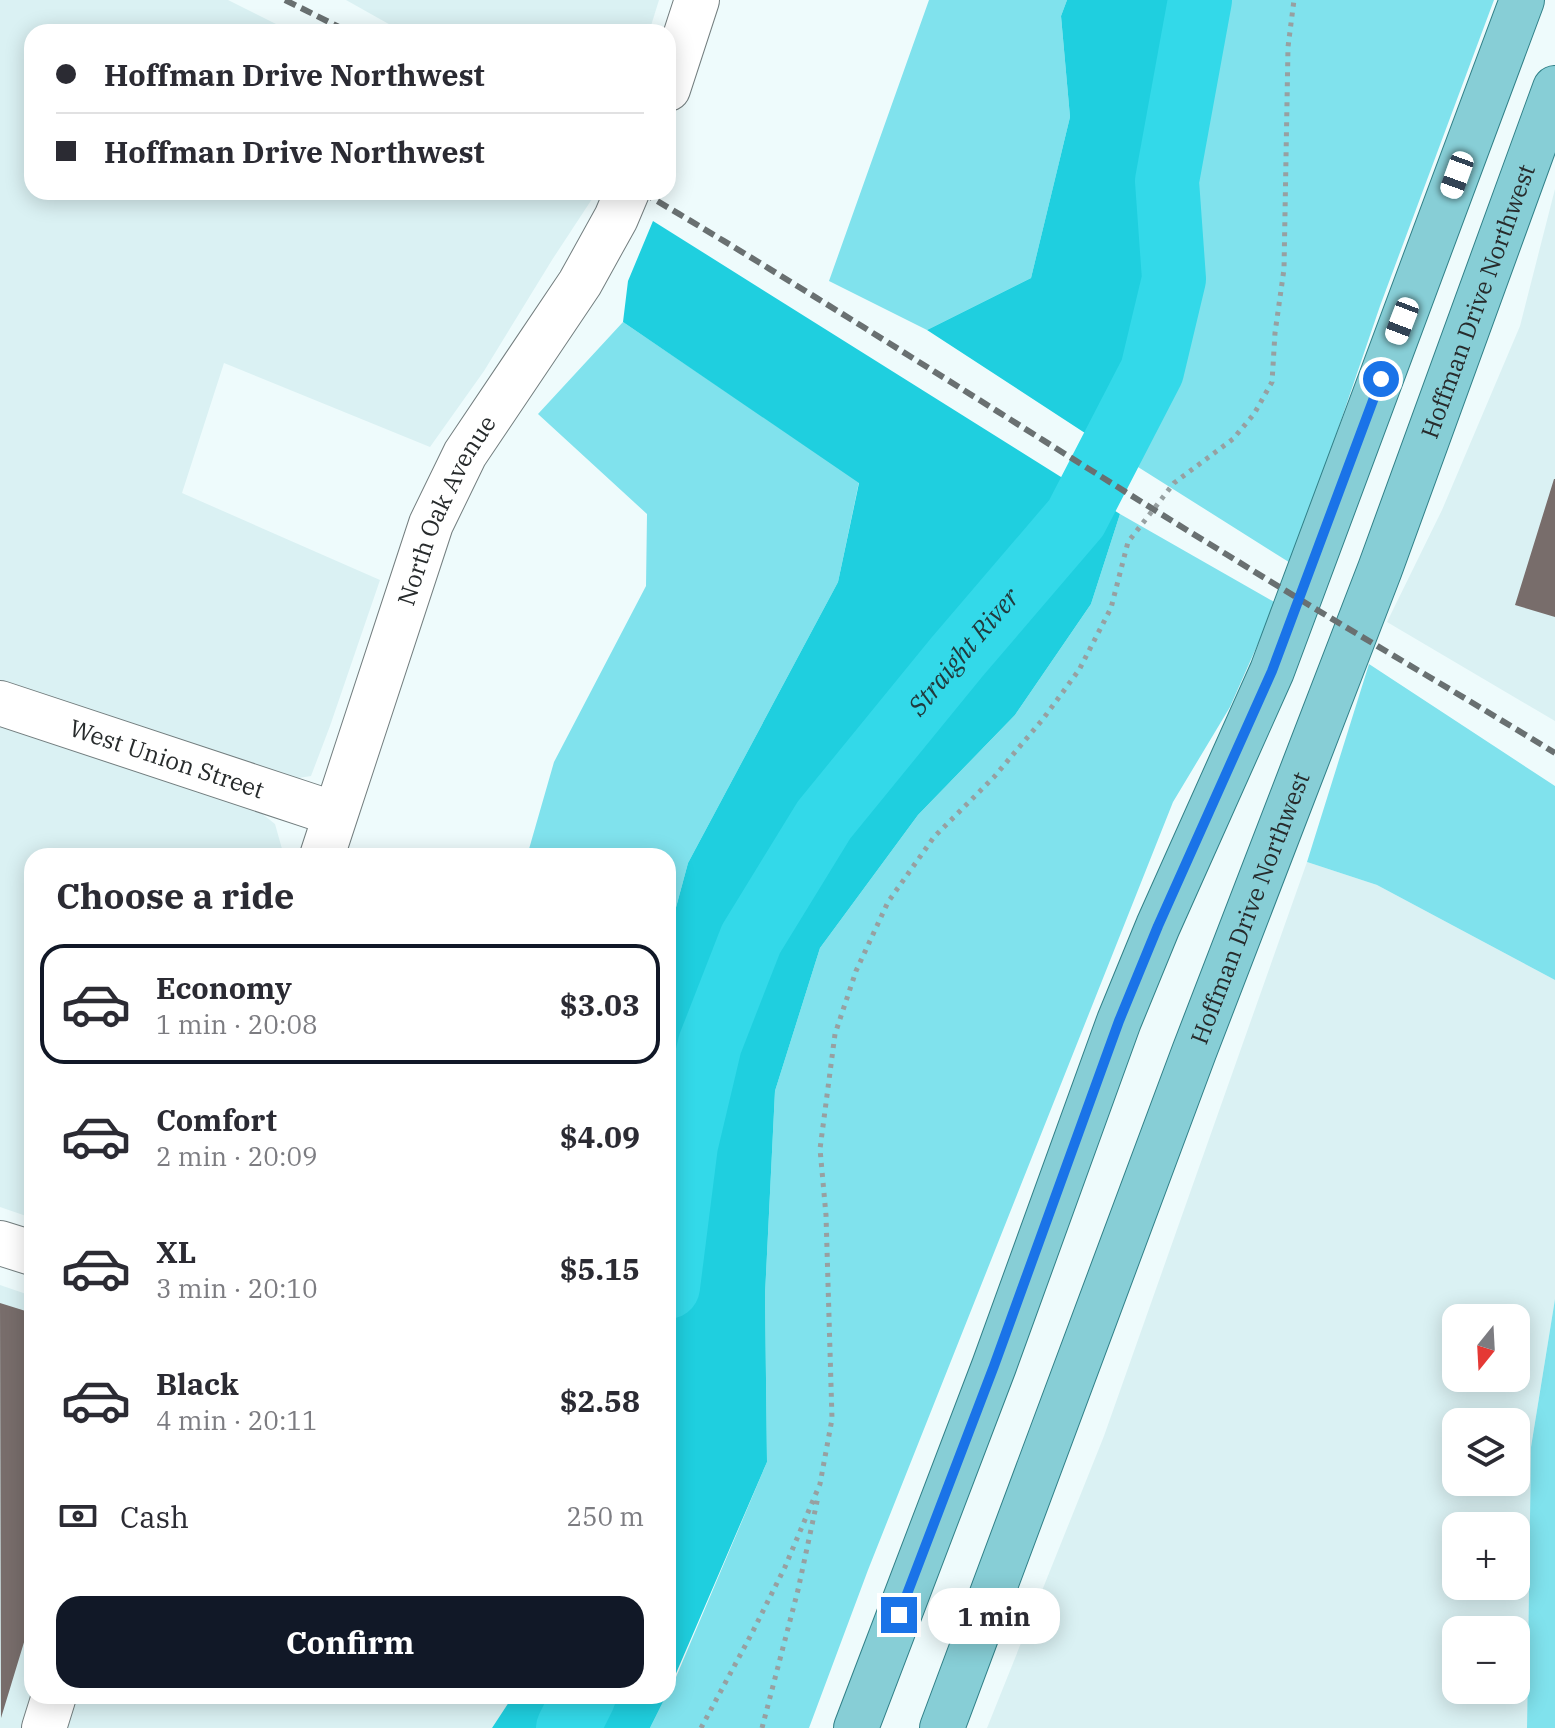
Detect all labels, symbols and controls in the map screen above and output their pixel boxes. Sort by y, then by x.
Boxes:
text: Hoffman Drive Northwest [104,55,485,94]
text: Hoffman Drive Northwest [104,132,485,171]
car [1438,148,1476,202]
street label: Hoffman Drive Northwest [1413,160,1542,443]
car [1382,294,1422,348]
route start [1363,361,1399,397]
street label: North Oak Avenue [389,409,503,609]
water label: Straight River [899,580,1027,723]
street label: West Union Street [66,711,269,805]
street label: Hoffman Drive Northwest [1183,767,1316,1049]
text: Choose a ride [56,872,295,919]
icon: car [60,968,132,1040]
text: Economy [156,968,292,1007]
text: $3.03 [560,985,640,1024]
text: 1 min · 20:08 [156,1007,318,1041]
icon: car [60,1100,132,1172]
text: Comfort [156,1100,277,1139]
text: $4.09 [560,1117,640,1156]
text: 2 min · 20:09 [156,1139,318,1173]
icon: car [60,1232,132,1304]
text: XL [156,1232,196,1271]
text: $5.15 [560,1249,640,1288]
text: 3 min · 20:10 [156,1271,318,1305]
north arrow [1442,1304,1530,1392]
map controls [1442,1304,1530,1704]
icon: car [60,1364,132,1436]
text: Black [156,1364,239,1403]
text: $2.58 [560,1381,640,1420]
text: 4 min · 20:11 [156,1403,318,1437]
button: layers [1442,1408,1530,1496]
icon: cash [56,1494,100,1538]
text: Cash [120,1497,189,1536]
text: 250 m [566,1499,644,1533]
button: + [1442,1512,1530,1600]
callout: 1 min [927,1587,1059,1643]
button: Confirm [56,1596,644,1688]
route end [881,1597,917,1633]
text: 1 min [958,1599,1030,1633]
button: − [1442,1616,1530,1704]

